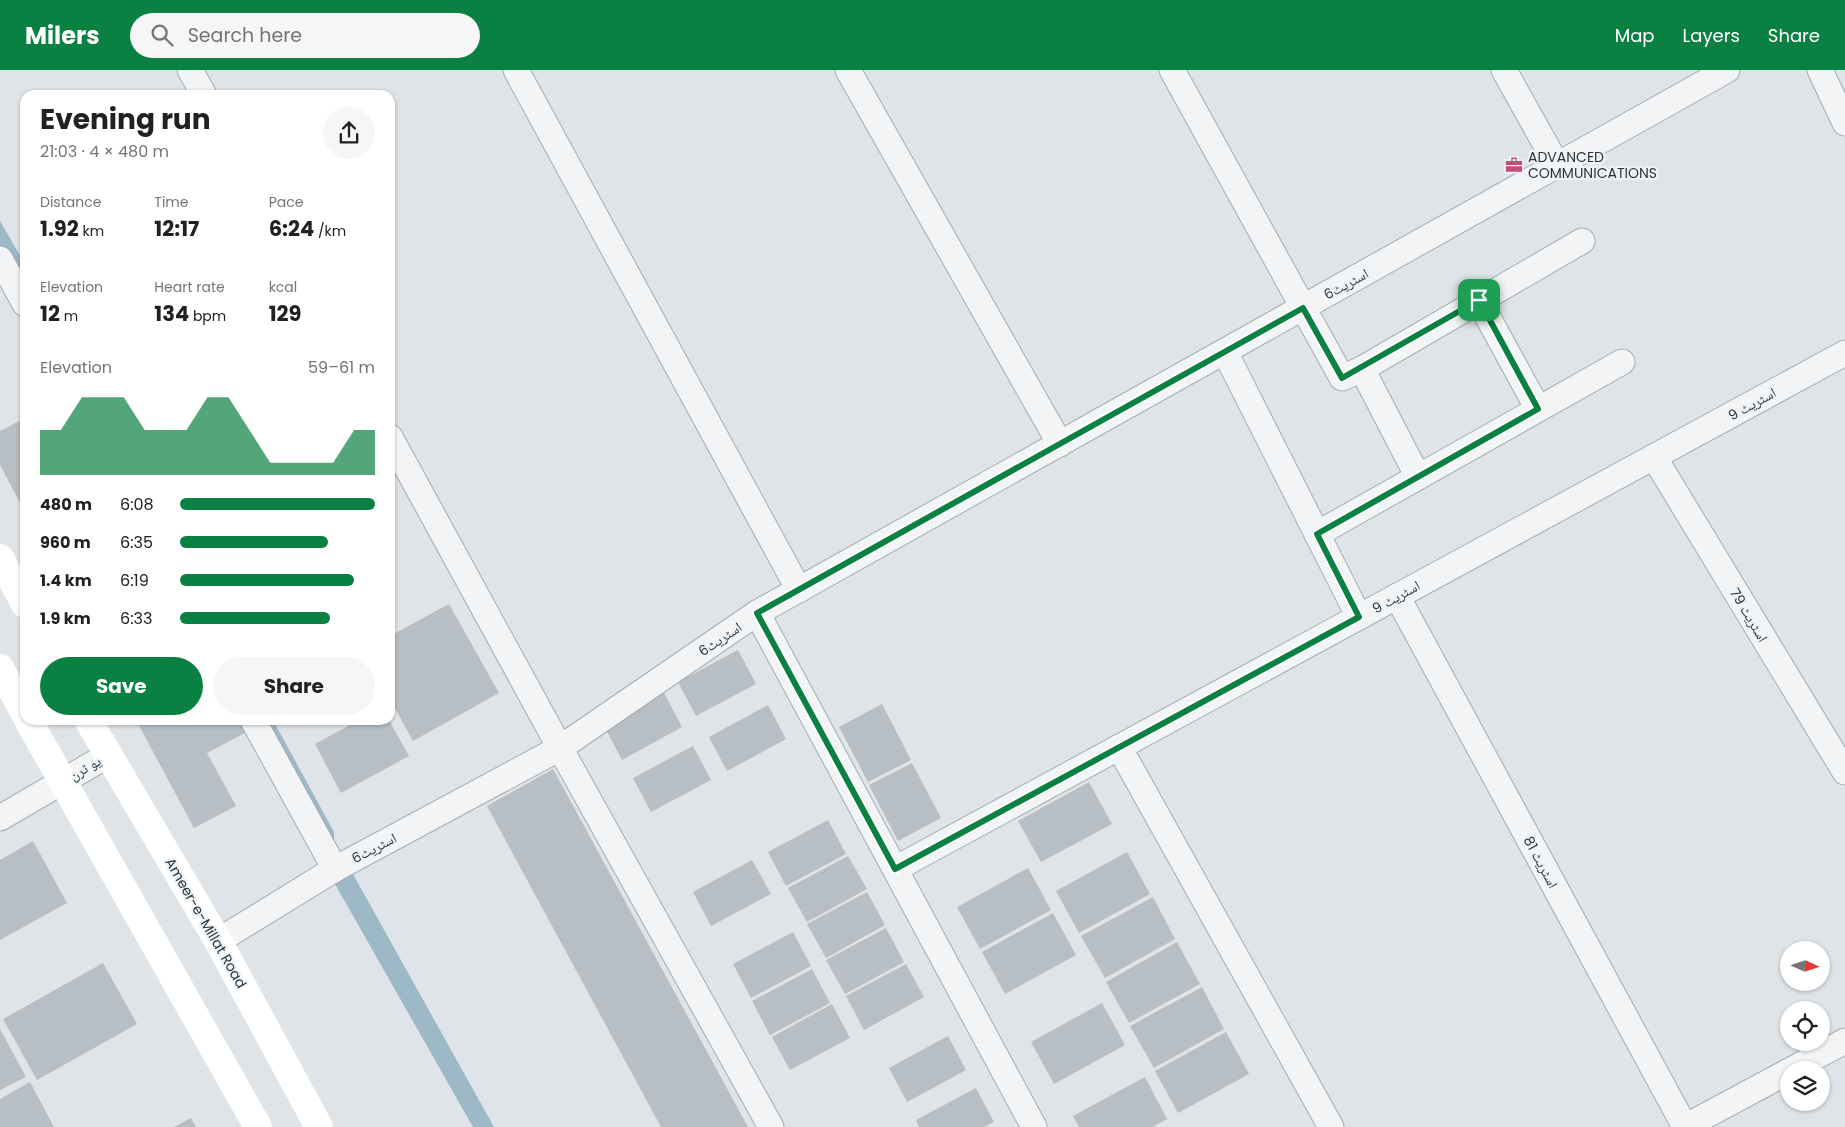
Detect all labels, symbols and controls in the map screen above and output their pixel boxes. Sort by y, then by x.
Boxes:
search box [130,13,480,58]
text: Milers [25,19,100,52]
icon: search [148,21,176,49]
text: Search here [188,22,302,49]
text: Map [1615,23,1655,48]
text: Layers [1683,23,1740,48]
text: Share [1768,23,1820,48]
text: Evening run [40,100,211,139]
button: share [323,107,375,159]
text: 21:03 · 4 × 480 m [40,140,169,163]
place label: ADVANCED COMMUNICATIONS [1528,147,1657,183]
office icon: ADVANCED COMMUNICATIONS [1504,155,1524,175]
text: Distance [40,192,101,212]
text: Time [154,192,188,212]
text: Pace [269,192,303,212]
text: 1.92 [40,214,79,243]
text: 12:17 [154,214,199,243]
text: 6:24 [269,214,314,243]
text: km [79,221,104,241]
text: /km [314,221,346,241]
street label: اسٹریٹ6 [1320,264,1372,304]
text: Elevation [40,277,103,297]
text: Heart rate [154,277,225,297]
text: kcal [269,277,297,297]
pin [1458,279,1500,321]
icon: arrive [1465,286,1493,314]
text: 12 [40,299,60,328]
text: 134 [154,299,189,328]
text: 129 [269,299,301,328]
text: m [60,306,78,326]
text: bpm [189,306,226,326]
text: Elevation [40,356,112,379]
text: 59–61 m [308,356,375,379]
street label: اسٹریٹ 9 [1724,383,1780,425]
text: 480 m [40,493,92,516]
text: 6:08 [120,493,154,516]
text: 960 m [40,531,91,554]
text: 6:35 [120,531,153,554]
text: 1.4 km [40,569,92,592]
text: 6:19 [120,569,149,592]
street label: اسٹریٹ 9 [1368,576,1424,618]
street label: اسٹریٹ 79 [1725,584,1773,646]
text: 1.9 km [40,607,91,630]
text: 6:33 [120,607,152,630]
street label: اسٹریٹ6 [694,617,746,661]
button: Save [40,657,203,715]
button: Share [213,657,375,715]
street label: یو ٹرن [65,751,105,785]
street label: اسٹریٹ6 [348,828,400,868]
street label: اسٹریٹ 81 [1519,832,1563,892]
street label: Ameer-e-Millat Road [160,854,252,992]
north arrow [1780,941,1830,991]
map controls [1780,941,1830,1111]
button: locate [1780,1001,1830,1051]
button: layers [1780,1061,1830,1111]

